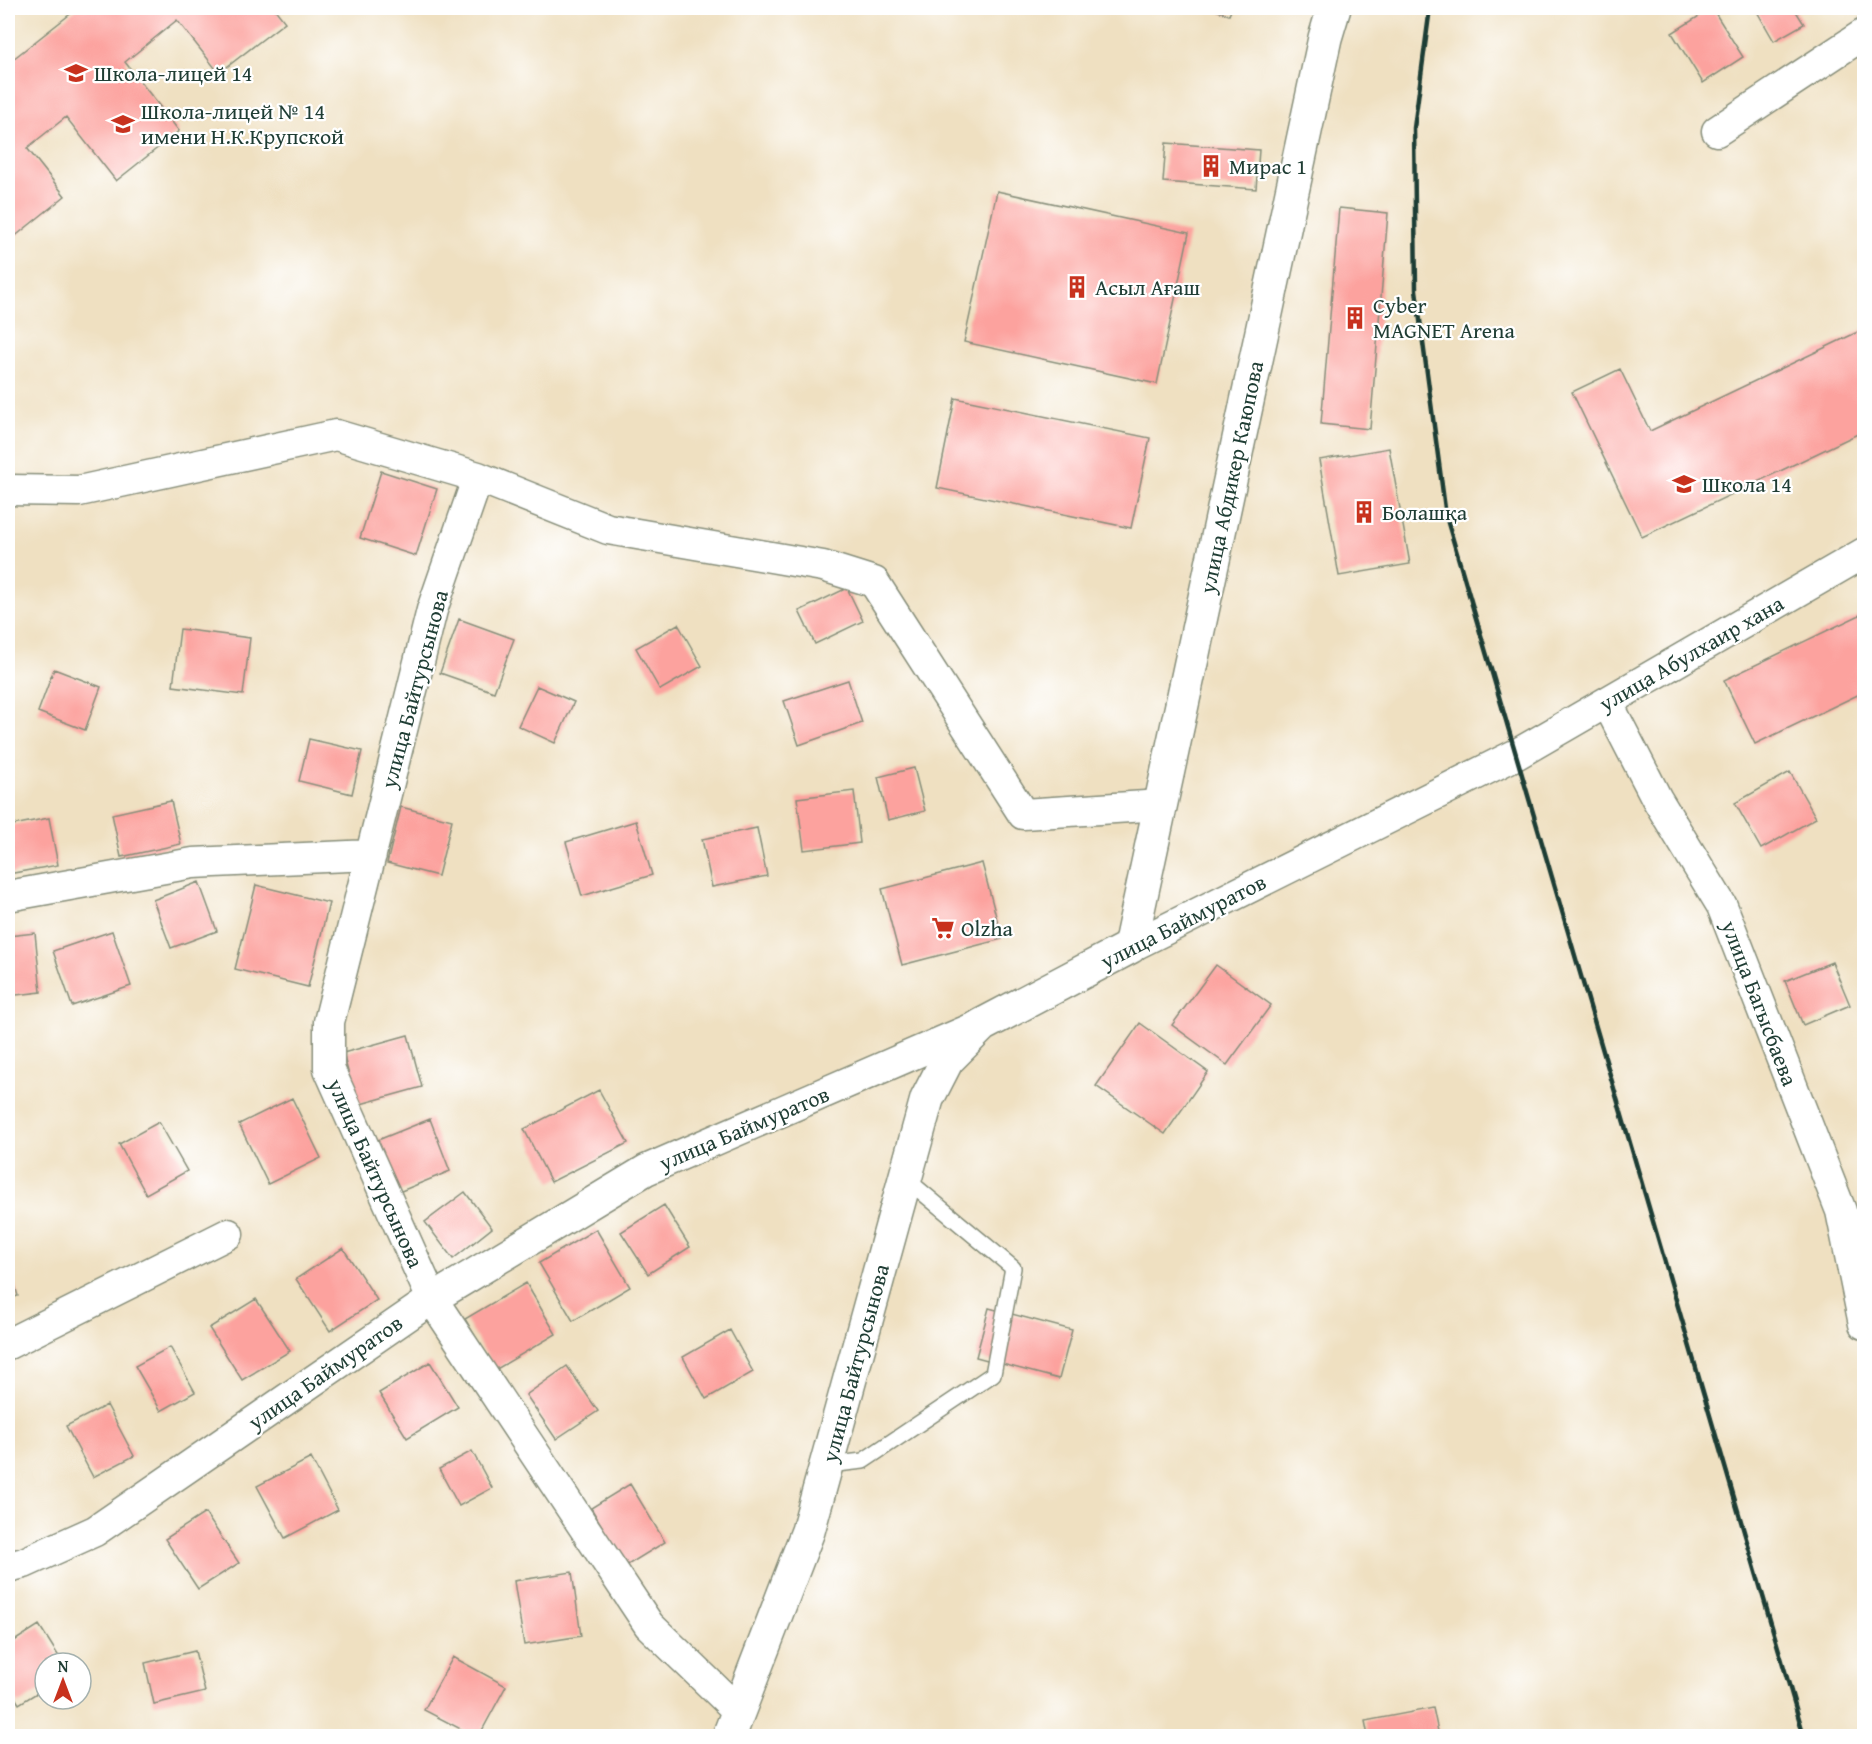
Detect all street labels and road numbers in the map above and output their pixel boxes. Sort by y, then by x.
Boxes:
street label: улица Абдикер Каюпова [1190,357,1271,597]
street label: улица Байтурсынова [372,586,456,793]
street label: улица Абулхаир хана [1592,587,1790,719]
street label: улица Баймуратов [1094,865,1271,977]
street label: улица Багысбаева [1713,915,1806,1091]
street label: улица Байтурсынова [319,1072,432,1273]
street label: улица Баймуратов [653,1078,834,1179]
street label: улица Байтурсынова [813,1260,897,1467]
street label: улица Баймуратов [240,1307,409,1438]

